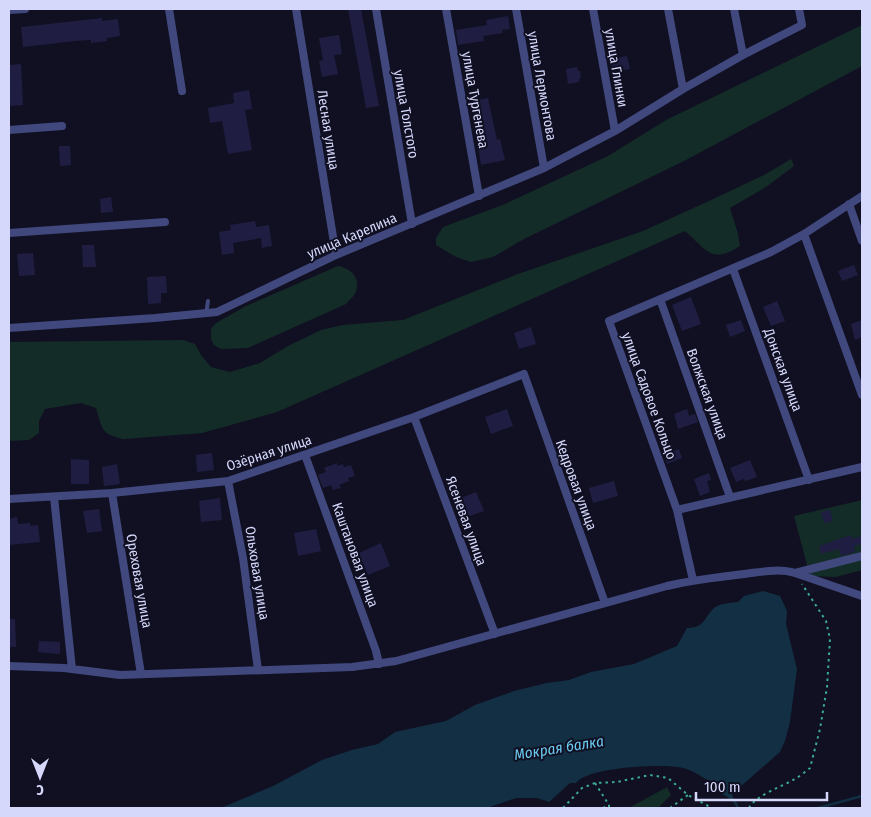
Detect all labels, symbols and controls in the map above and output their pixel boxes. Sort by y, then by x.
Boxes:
street label: улица Глинки [601,27,631,109]
street label: улица Лермонтова [524,30,560,142]
street label: улица Тургенева [458,50,492,150]
street label: улица Толстого [390,68,422,160]
street label: Лесная улица [313,89,343,171]
street label: улица Карелина [305,209,400,263]
street label: Донская улица [760,325,806,414]
street label: улица Садовое Кольцо [618,330,680,462]
street label: Волжская улица [683,346,731,442]
street label: Озёрная улица [224,431,314,475]
street label: Кедровая улица [552,437,600,533]
street label: Ясеневая улица [442,474,490,568]
street label: Каштановая улица [328,500,382,610]
street label: Ольховая улица [241,525,273,621]
street label: Ореховая улица [122,533,156,630]
water label: Мокрая балка [513,732,605,764]
north arrow [15,752,65,802]
scale bar [696,770,827,802]
text: 100 m [704,778,741,796]
text: С [36,781,44,798]

